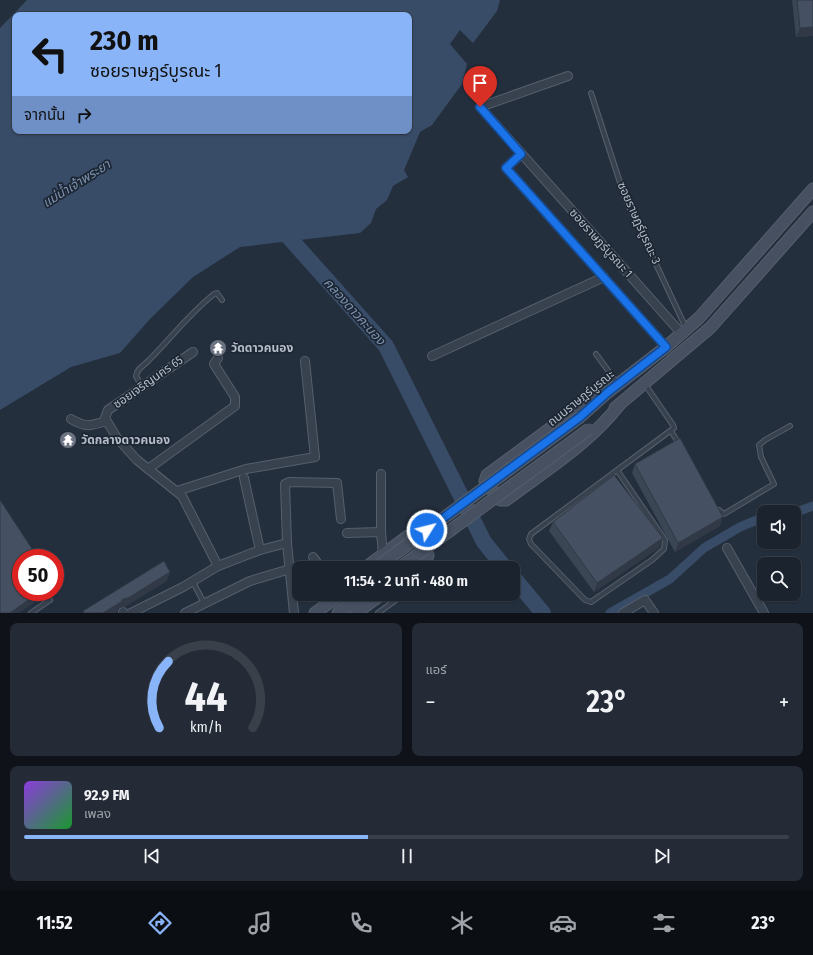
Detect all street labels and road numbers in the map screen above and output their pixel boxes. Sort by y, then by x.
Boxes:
street label: ซอยราษฎร์บูรณะ 3 [615,180,663,266]
street label: ซอยราษฎร์บูรณะ 1 [566,206,636,280]
street label: ซอยเจริญนคร 65 [110,353,186,411]
street label: ถนนราษฎร์บูรณะ [545,367,617,429]

